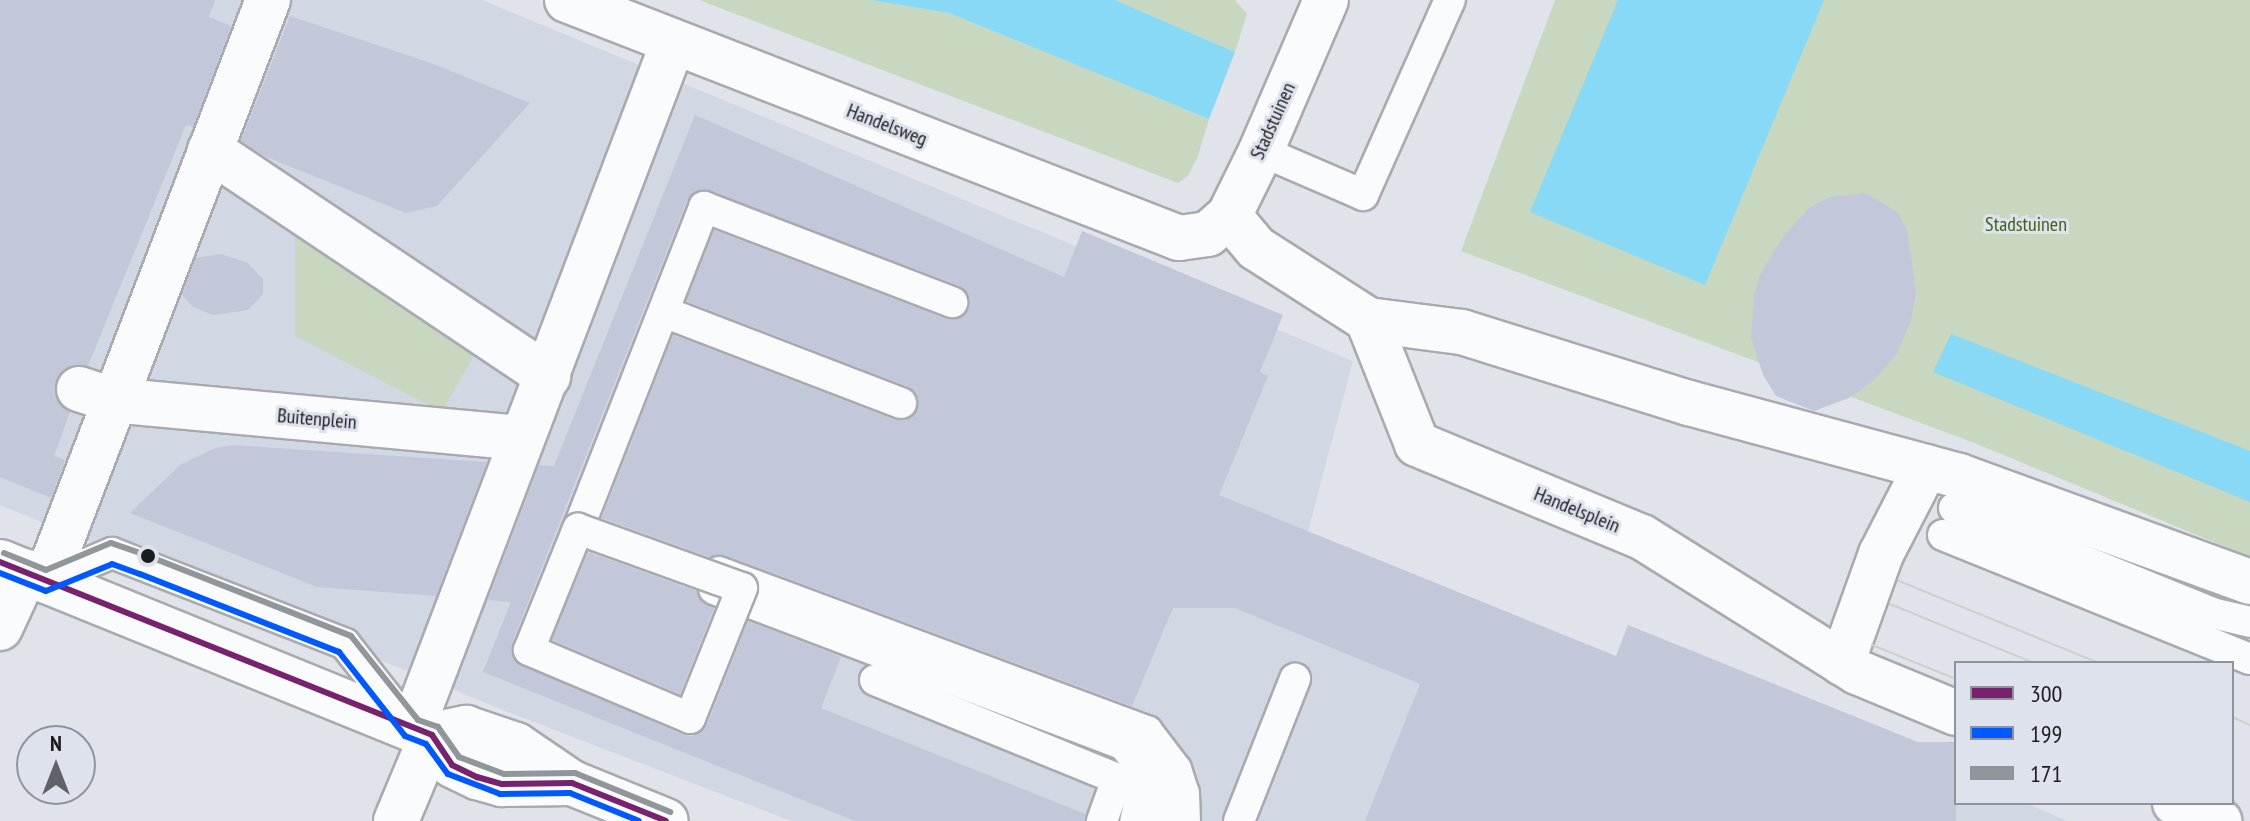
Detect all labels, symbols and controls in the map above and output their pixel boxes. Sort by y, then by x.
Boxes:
street label: Stadstuinen [1245,79,1301,163]
street label: Handelsweg [843,99,931,151]
park label: Stadstuinen [1985,212,2067,236]
street label: Buitenplein [276,404,358,434]
street label: Handelsplein [1531,482,1623,538]
unlabelled marker [140,548,156,564]
legend [1954,661,2234,805]
text: 300 [2030,678,2062,709]
text: 199 [2030,718,2062,749]
north arrow [16,725,96,805]
text: N [50,729,62,757]
text: 171 [2030,758,2062,789]

